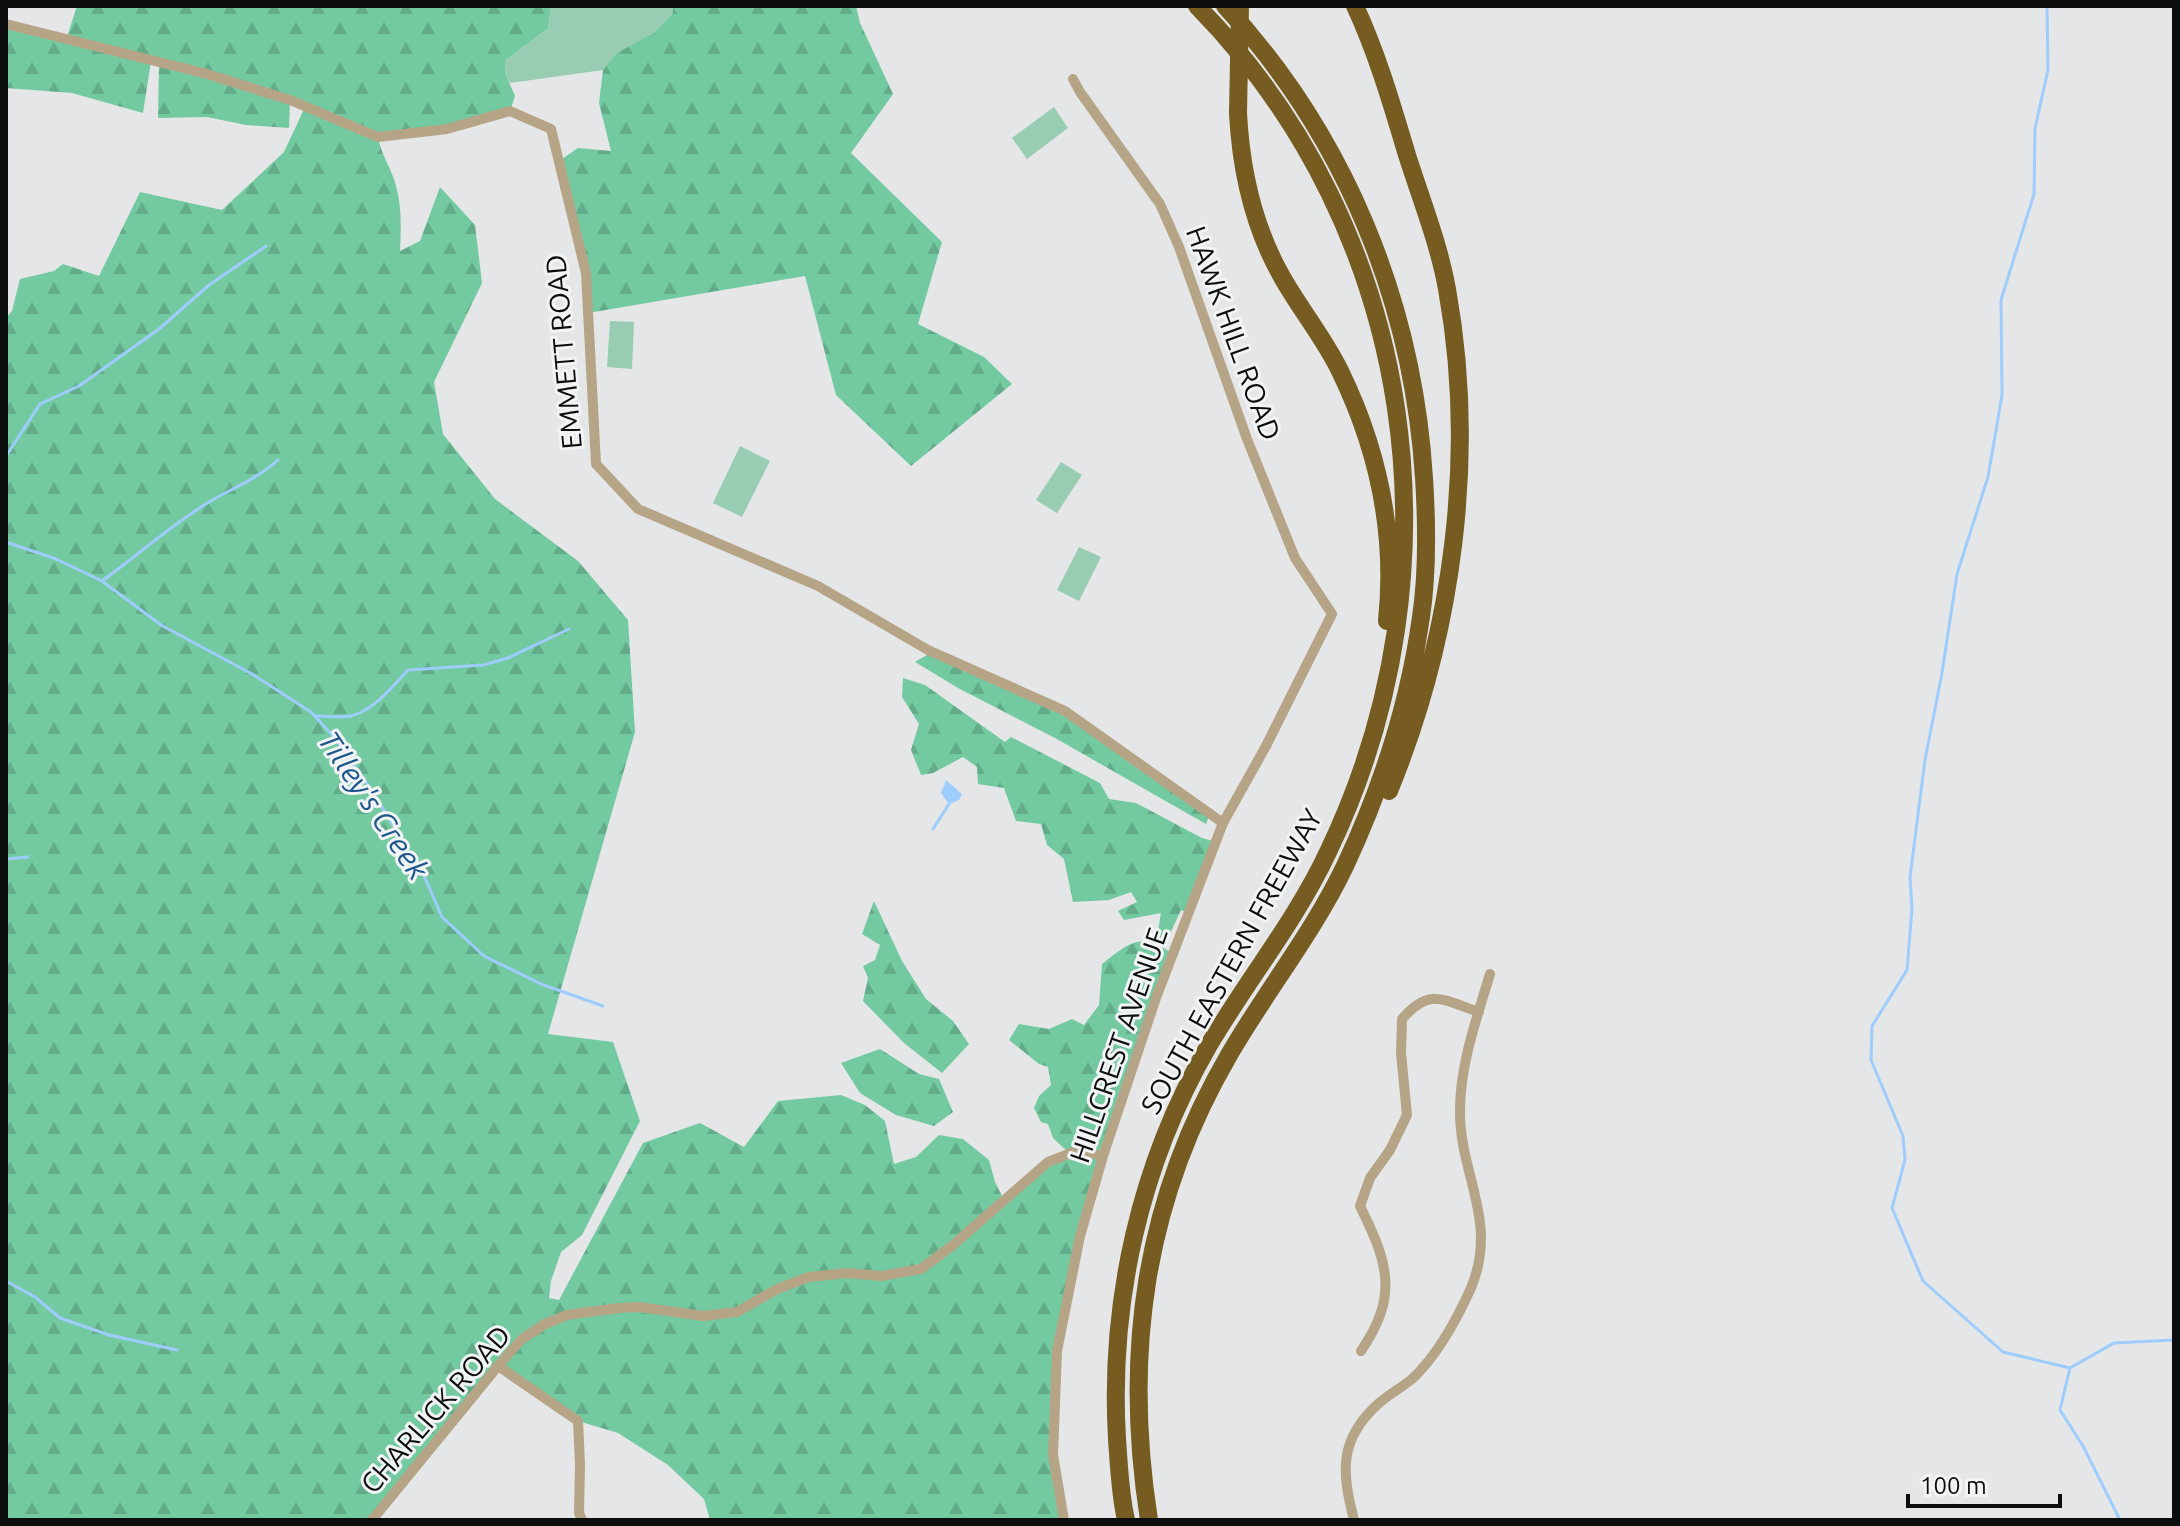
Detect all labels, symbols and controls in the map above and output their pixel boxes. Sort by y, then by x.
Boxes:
street label: HAWK HILL ROAD [1181,222,1287,444]
street label: EMMETT ROAD [539,253,587,451]
water label: Tilley's Creek [312,724,436,886]
street label: SOUTH EASTERN FREEWAY [1134,803,1328,1119]
street label: HILLCREST AVENUE [1063,924,1173,1166]
street label: CHARLICK ROAD [354,1319,516,1499]
scale bar [1908,1458,2060,1508]
text: 100 m [1920,1472,1987,1499]

